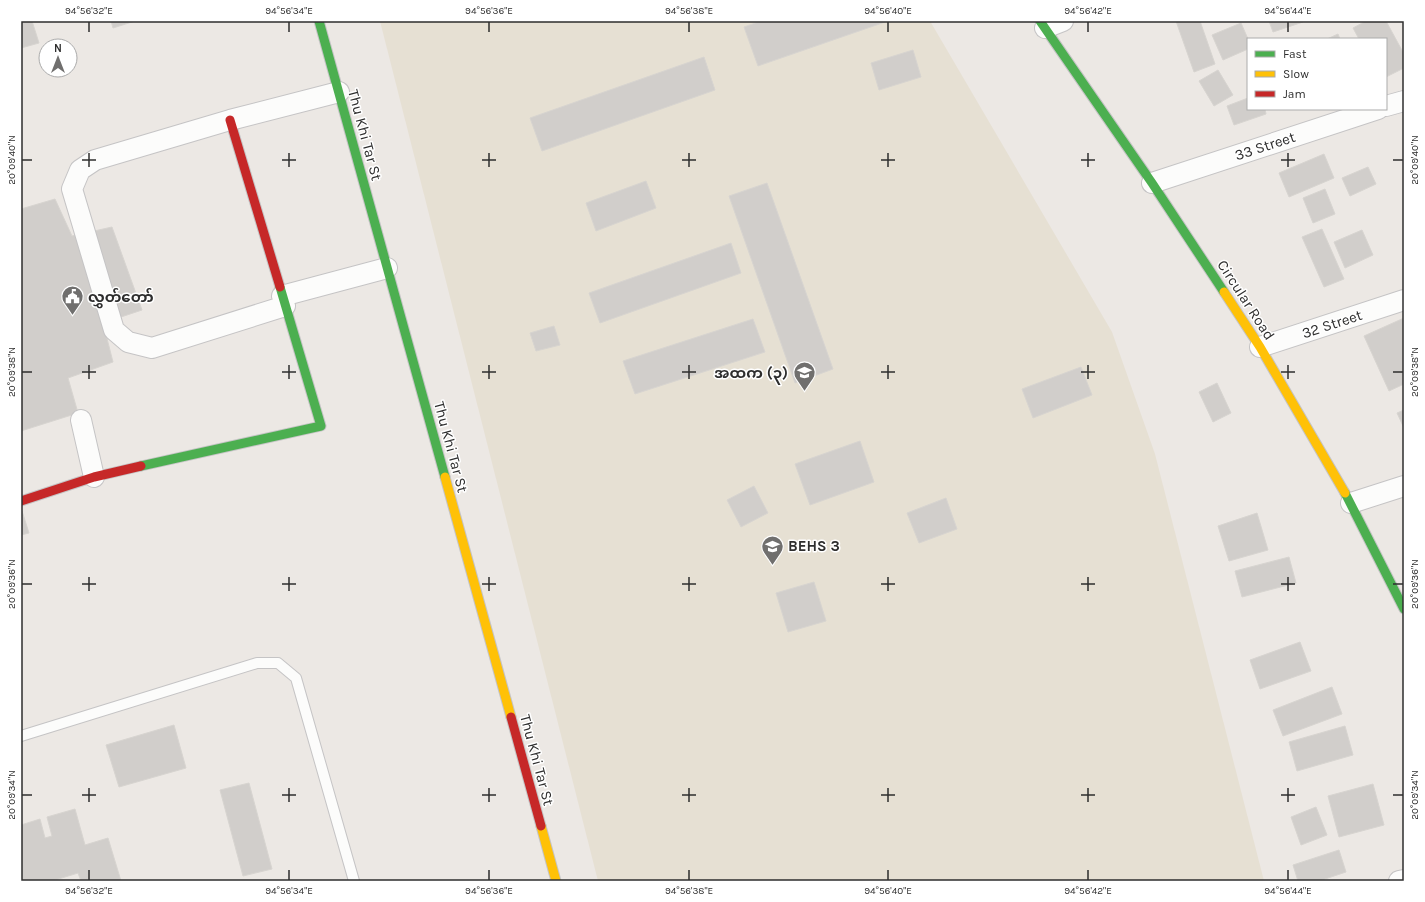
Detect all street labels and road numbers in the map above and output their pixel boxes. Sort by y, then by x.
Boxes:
street label: Thu Khi Tar St [344,87,386,183]
street label: 33 Street [1233,128,1298,164]
street label: Circular Road [1213,257,1279,343]
street label: 32 Street [1300,306,1365,342]
street label: Thu Khi Tar St [430,399,472,495]
street label: Thu Khi Tar St [516,712,558,808]

